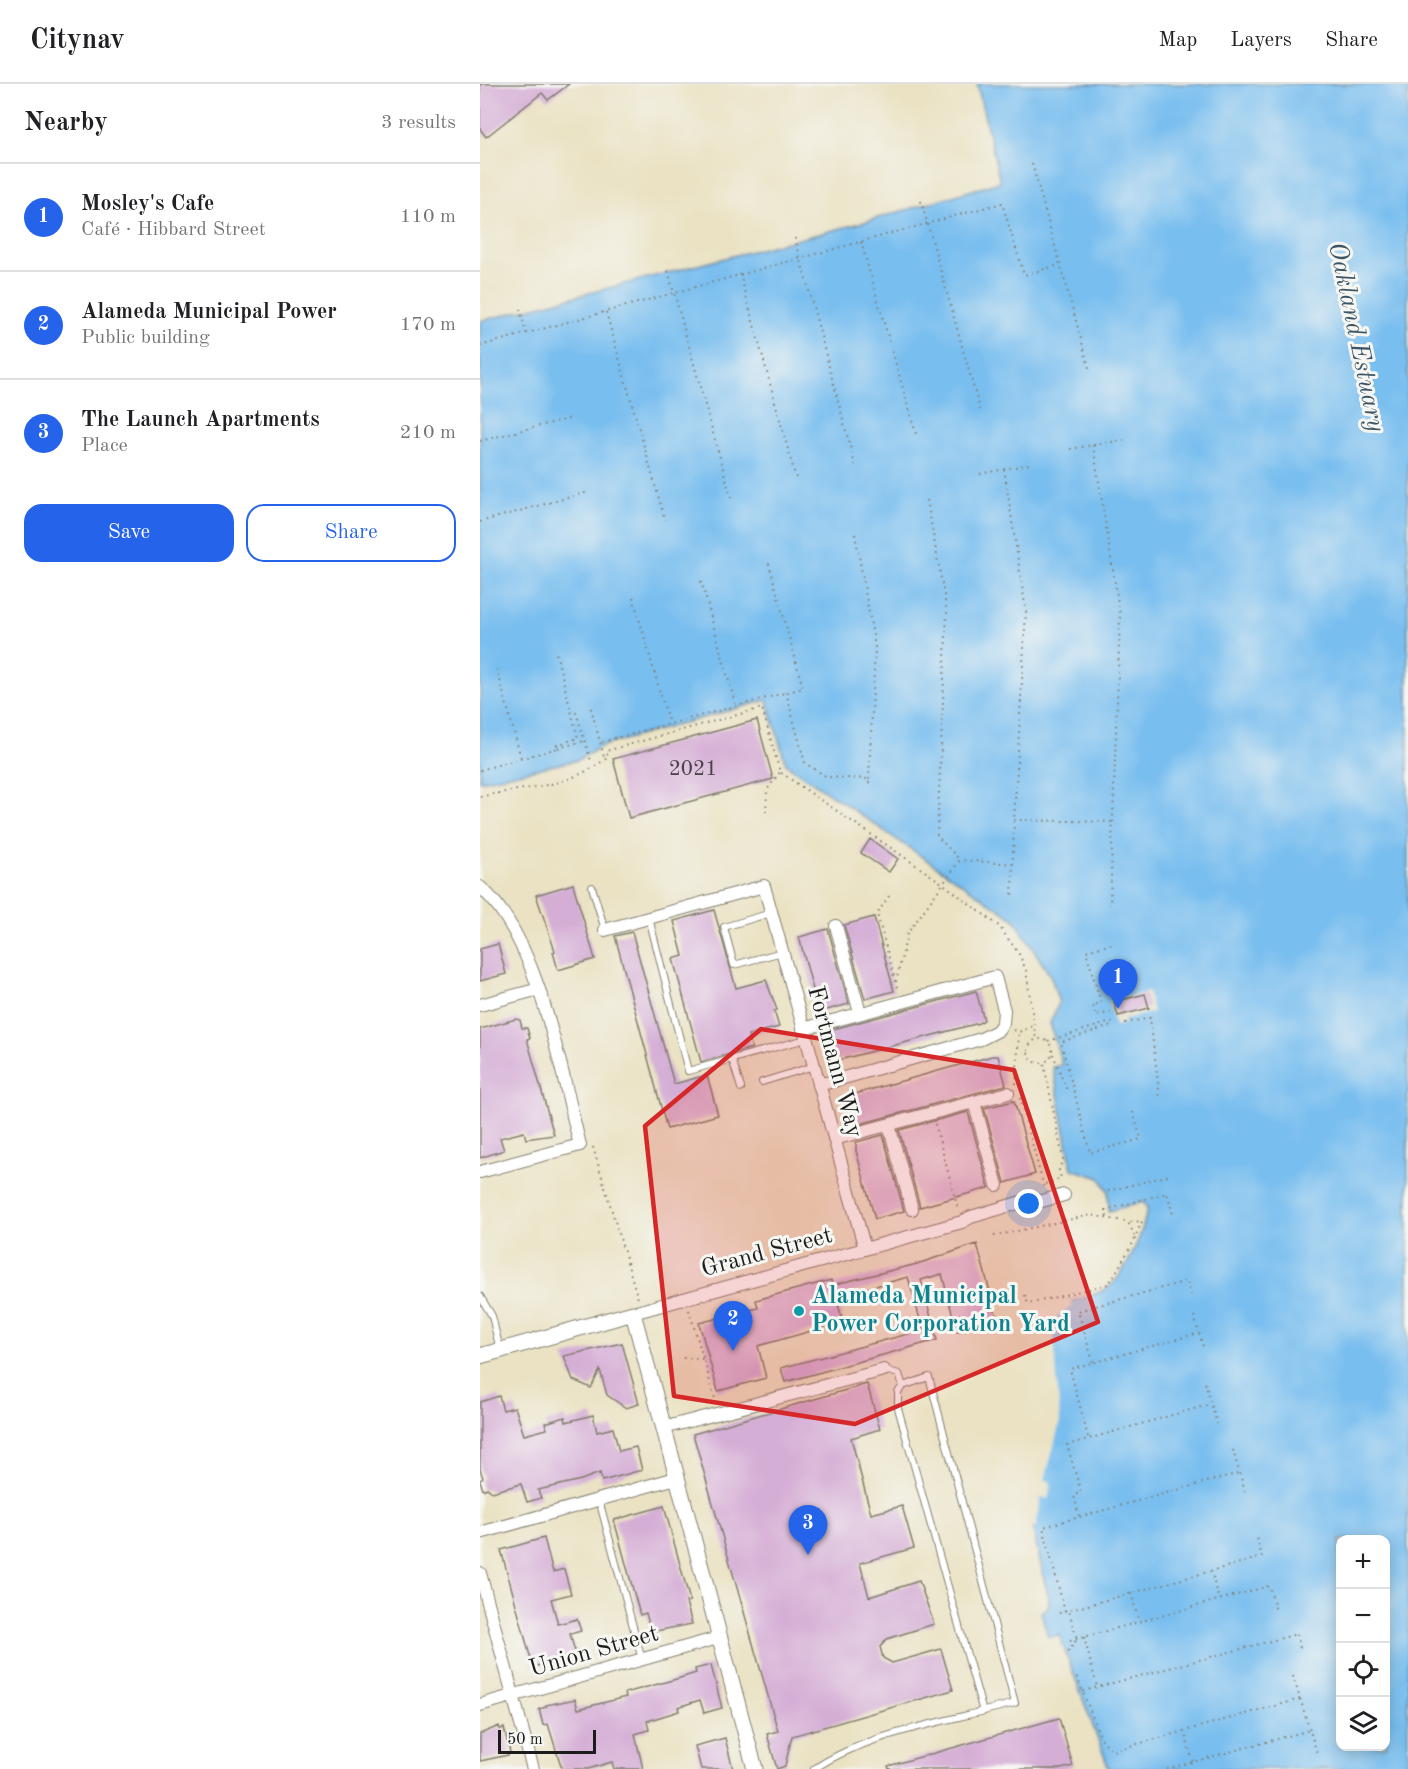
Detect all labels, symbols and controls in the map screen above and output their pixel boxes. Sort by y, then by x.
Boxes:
text: Citynav [30,27,125,55]
text: Map [1158,30,1197,51]
text: Layers [1230,30,1292,51]
text: Share [1325,30,1378,51]
text: Nearby [24,110,108,136]
text: 3 results [381,113,456,133]
text: Mosley's Cafe [81,193,215,215]
text: 1 [38,207,49,227]
text: 110 m [400,207,456,227]
text: Café · Hibbard Street [81,220,266,240]
water label: Oakland Estuary [1323,240,1389,435]
text: Alameda Municipal Power [81,301,337,323]
text: 2 [38,315,49,335]
text: 170 m [400,315,456,335]
text: Public building [81,328,210,348]
text: The Launch Apartments [81,409,320,431]
text: 3 [38,423,49,443]
text: 210 m [400,423,456,443]
text: Place [81,436,128,456]
button: Save [24,504,234,562]
button: Share [246,504,456,562]
house number: 2021 [669,759,717,780]
pin: 1 [1098,960,1138,1009]
street label: Fortmann Way [802,983,866,1141]
your location [1014,1189,1043,1218]
street label: Grand Street [699,1224,835,1282]
place label: Alameda Municipal Power Corporation Yard [811,1285,1070,1337]
pin: 2 [714,1302,752,1351]
marker: Alameda Municipal Power Corporation Yard [792,1304,806,1318]
pin: 3 [788,1506,828,1555]
map controls [1336,1535,1390,1751]
button: + [1336,1535,1390,1589]
button: − [1336,1589,1390,1643]
street label: Union Street [527,1622,661,1682]
button: locate [1336,1643,1390,1697]
button: layers [1336,1697,1390,1751]
scale bar [498,1727,596,1754]
text: 50 m [507,1732,543,1748]

